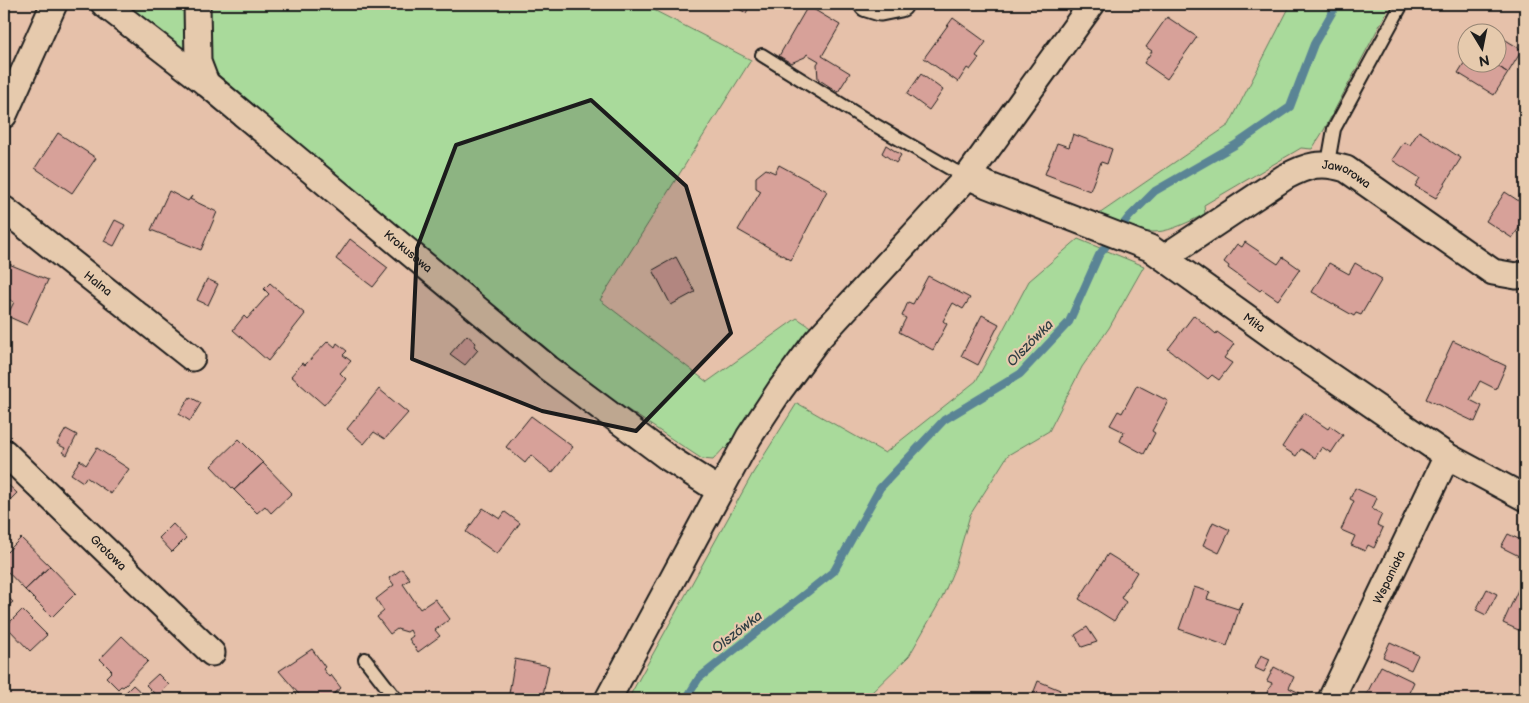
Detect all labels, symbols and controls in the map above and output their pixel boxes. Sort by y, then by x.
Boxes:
north arrow [1456,22,1506,72]
text: N [1478,51,1491,70]
street label: Jaworowa [1322,157,1374,192]
street label: Krokusowa [381,227,436,276]
street label: Halna [81,268,115,299]
street label: Miła [1240,310,1268,336]
water label: Olszówka [1003,316,1057,370]
street label: Grotowa [87,532,130,574]
street label: Wspaniała [1370,548,1408,606]
water label: Olszówka [708,607,766,657]

